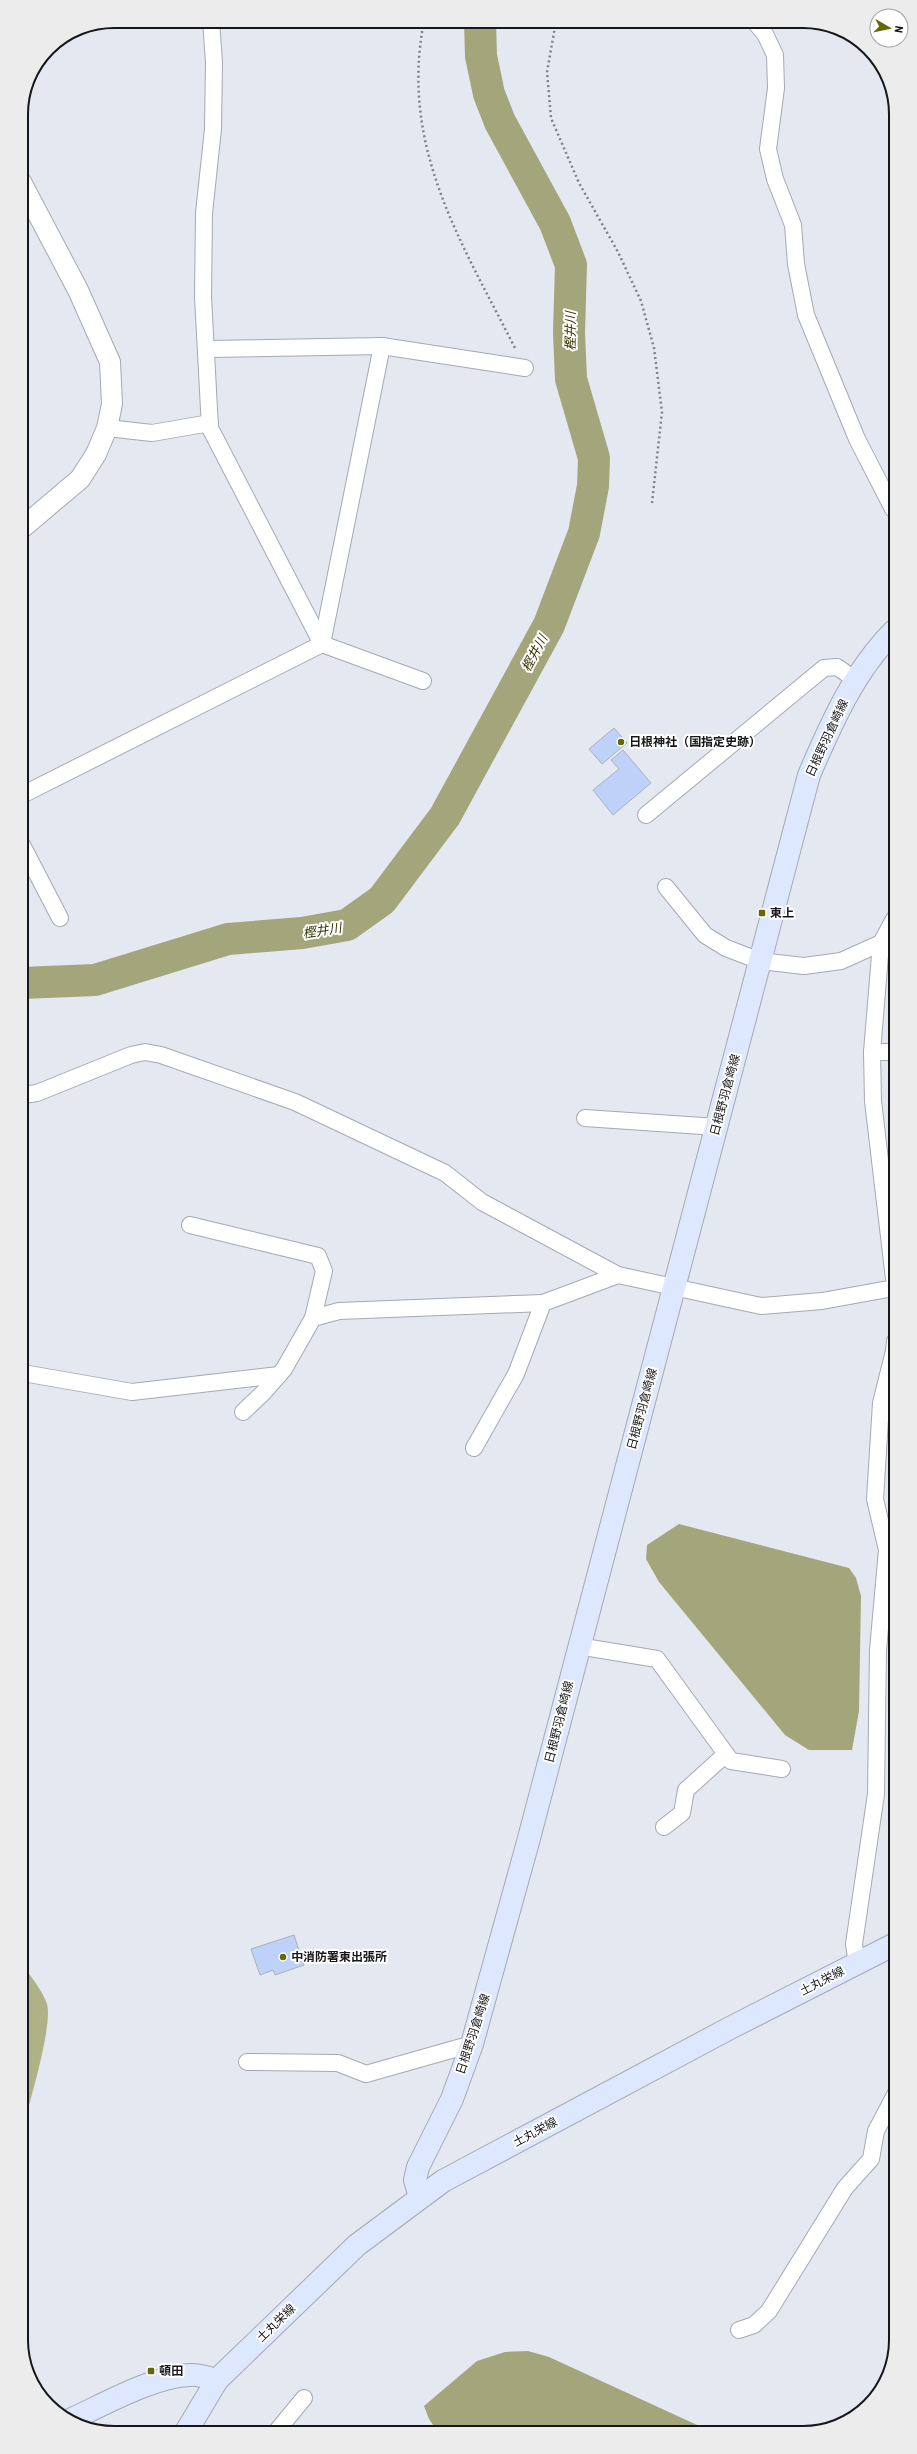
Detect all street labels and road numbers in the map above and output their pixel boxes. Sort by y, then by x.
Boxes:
street label: 日根野羽倉崎線 [803,697,851,779]
street label: 日根野羽倉崎線 [707,1053,743,1137]
street label: 日根野羽倉崎線 [624,1367,660,1451]
street label: 日根野羽倉崎線 [542,1680,576,1764]
street label: 土丸栄線 [797,1964,847,1998]
street label: 日根野羽倉崎線 [453,1992,493,2076]
street label: 土丸栄線 [511,2115,559,2149]
street label: 土丸栄線 [254,2301,298,2345]

